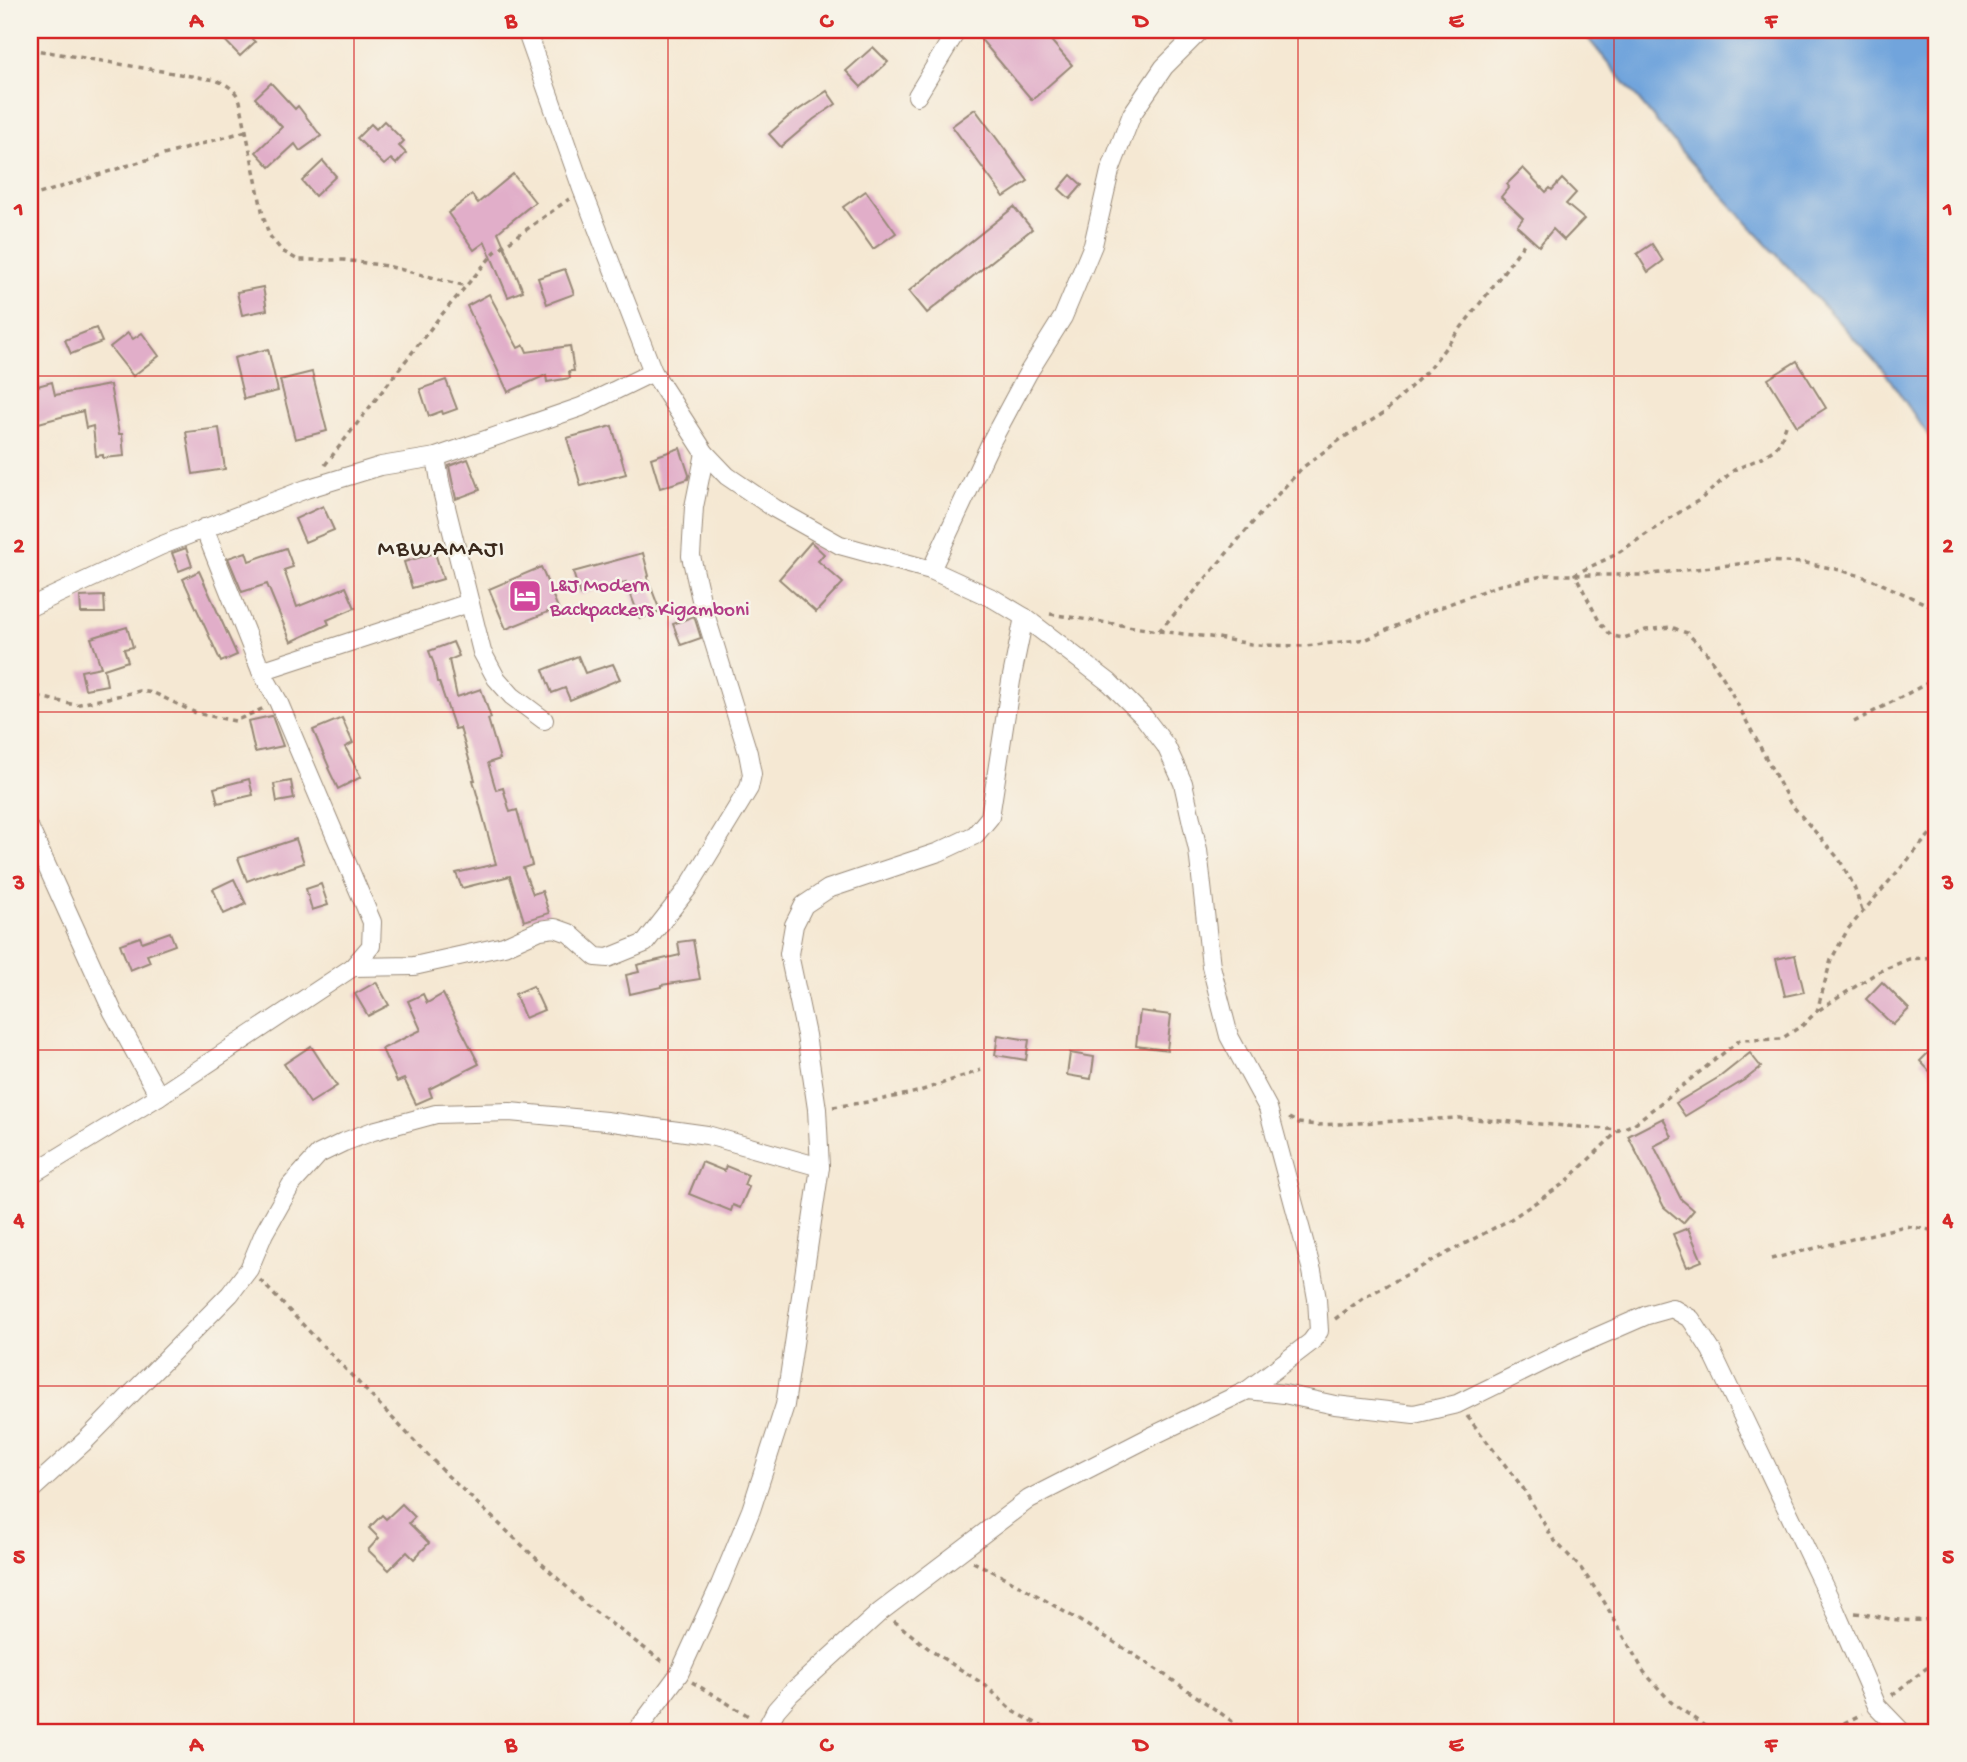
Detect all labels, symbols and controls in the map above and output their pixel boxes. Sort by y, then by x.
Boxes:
text: A [188,9,204,36]
text: B [504,9,518,36]
text: C [820,9,835,36]
text: D [1132,9,1150,36]
text: E [1449,9,1465,36]
text: F [1764,9,1779,36]
text: 1 [13,197,24,224]
text: 1 [1942,197,1953,224]
text: 2 [13,534,25,561]
text: 2 [1942,534,1954,561]
district label: MBWAMAJI [378,536,506,565]
place label: L&J Modern Backpackers Kigamboni [549,575,750,624]
hotel icon: L&J Modern Backpackers Kigamboni [506,577,544,615]
text: 3 [12,871,25,898]
text: 3 [1941,871,1954,898]
text: 4 [13,1208,25,1235]
text: 4 [1942,1208,1954,1235]
text: 5 [13,1545,25,1572]
text: 5 [1942,1545,1954,1572]
text: A [188,1733,204,1760]
text: B [504,1733,518,1760]
text: C [820,1733,835,1760]
text: D [1132,1733,1150,1760]
text: E [1449,1733,1465,1760]
text: F [1764,1733,1779,1760]

